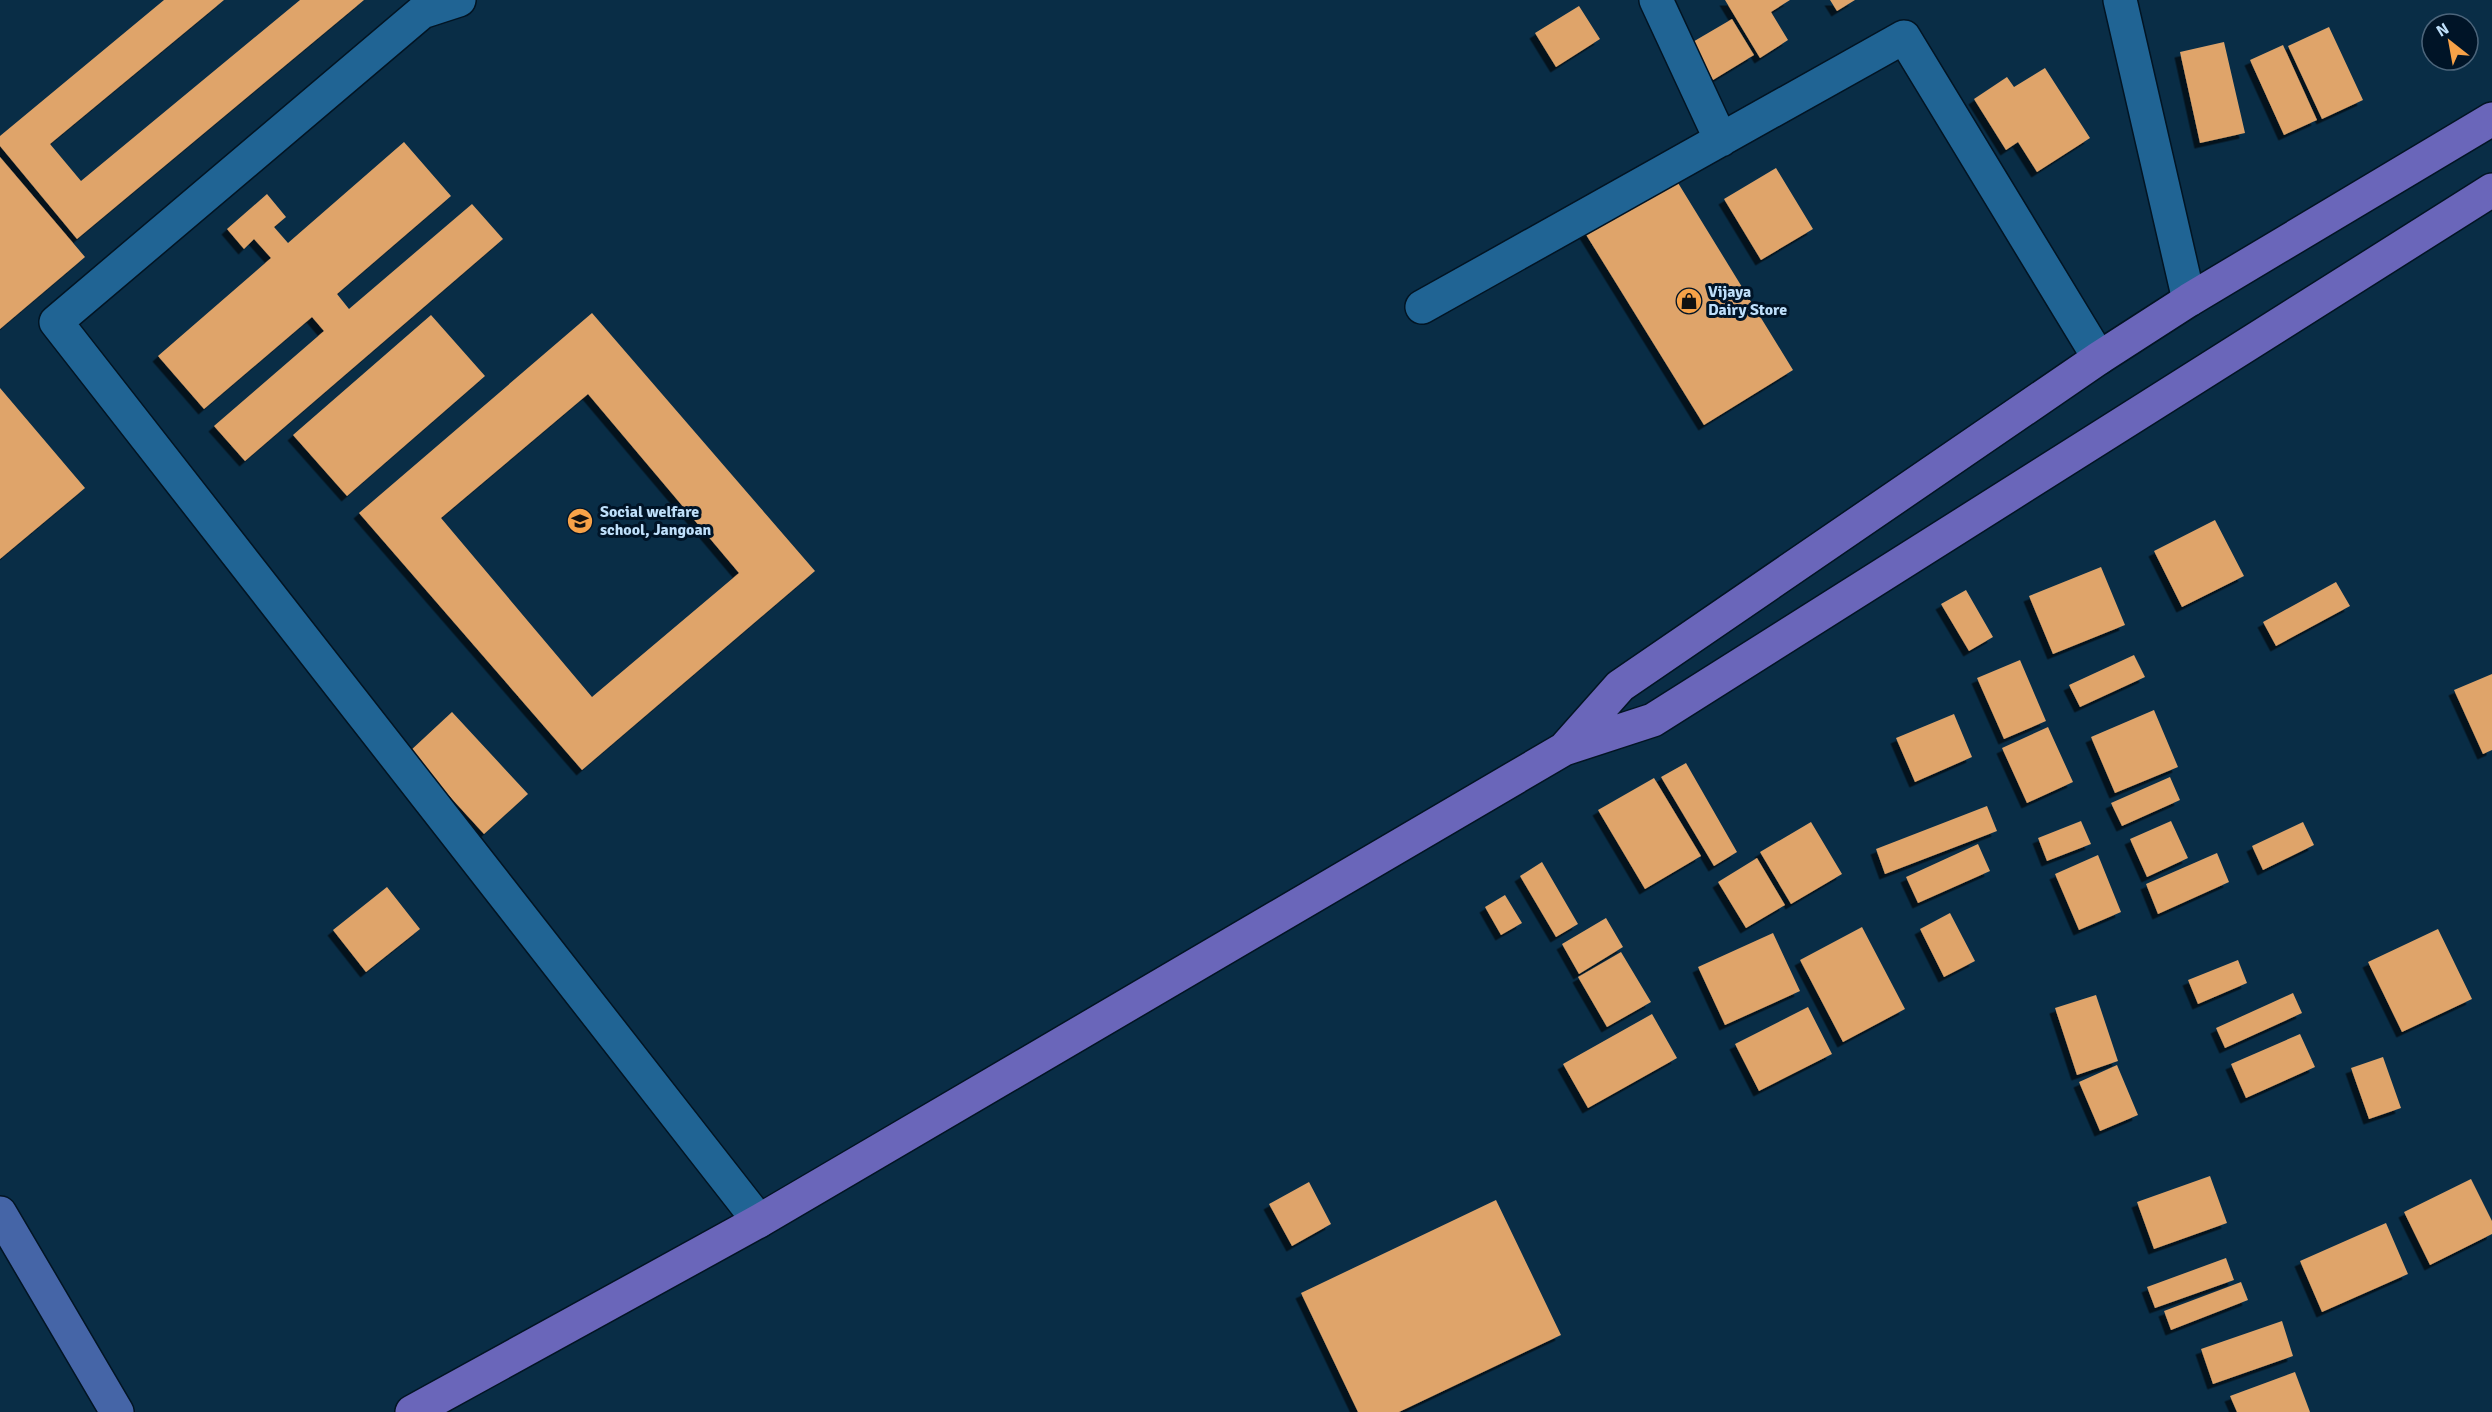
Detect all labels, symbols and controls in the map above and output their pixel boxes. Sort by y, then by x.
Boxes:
north arrow [2420,12,2480,72]
text: N [2433,19,2453,41]
place label: Vijaya Dairy Store [1708,282,1787,320]
shop icon: Vijaya Dairy Store [1674,286,1704,316]
place label: Social welfare school, Jangoan [600,502,712,540]
school or university icon: Social welfare school, Jangoan [565,506,595,536]

